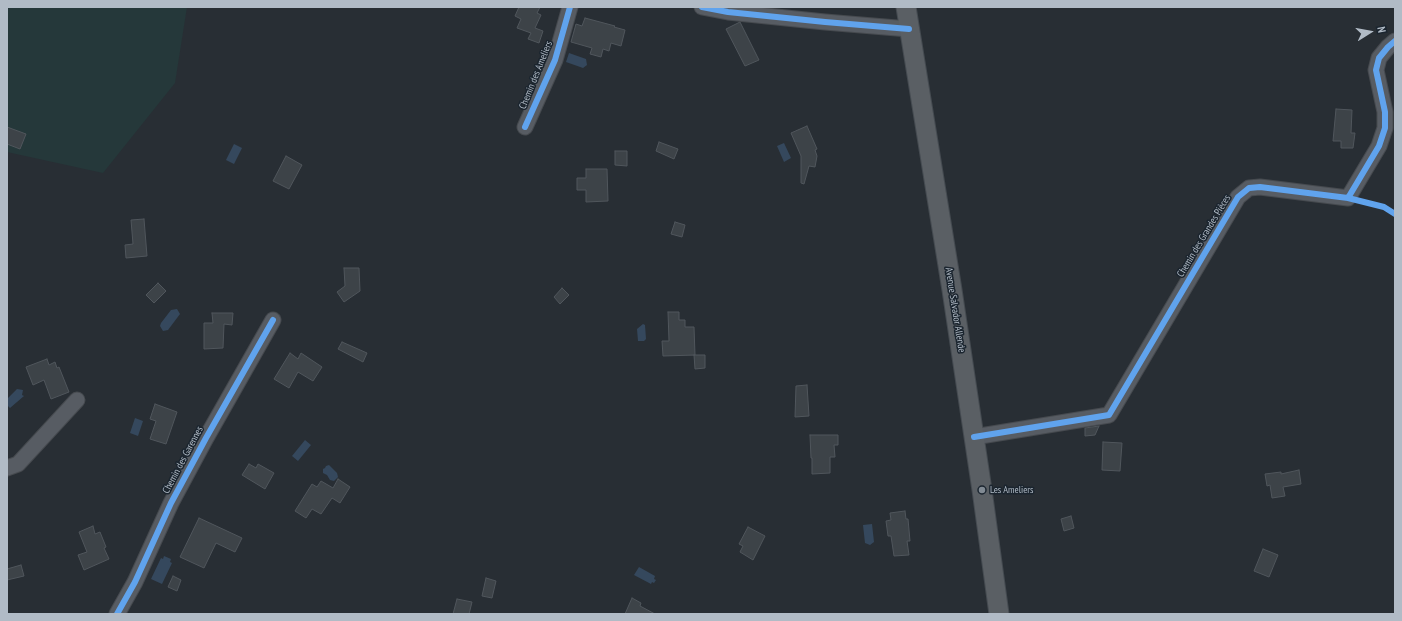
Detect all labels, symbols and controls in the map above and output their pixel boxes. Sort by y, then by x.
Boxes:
north arrow [1350,12,1390,52]
text: N [1374,25,1389,34]
street label: Chemin des Ameliers [517,39,555,111]
street label: Chemin des Grandes Pièces [1175,193,1233,279]
street label: Avenue Salvador Allende [942,267,968,353]
street label: Chemin des Garennes [160,424,206,496]
place label: Les Ameliers [990,484,1033,496]
marker: Les Ameliers [977,485,987,495]

